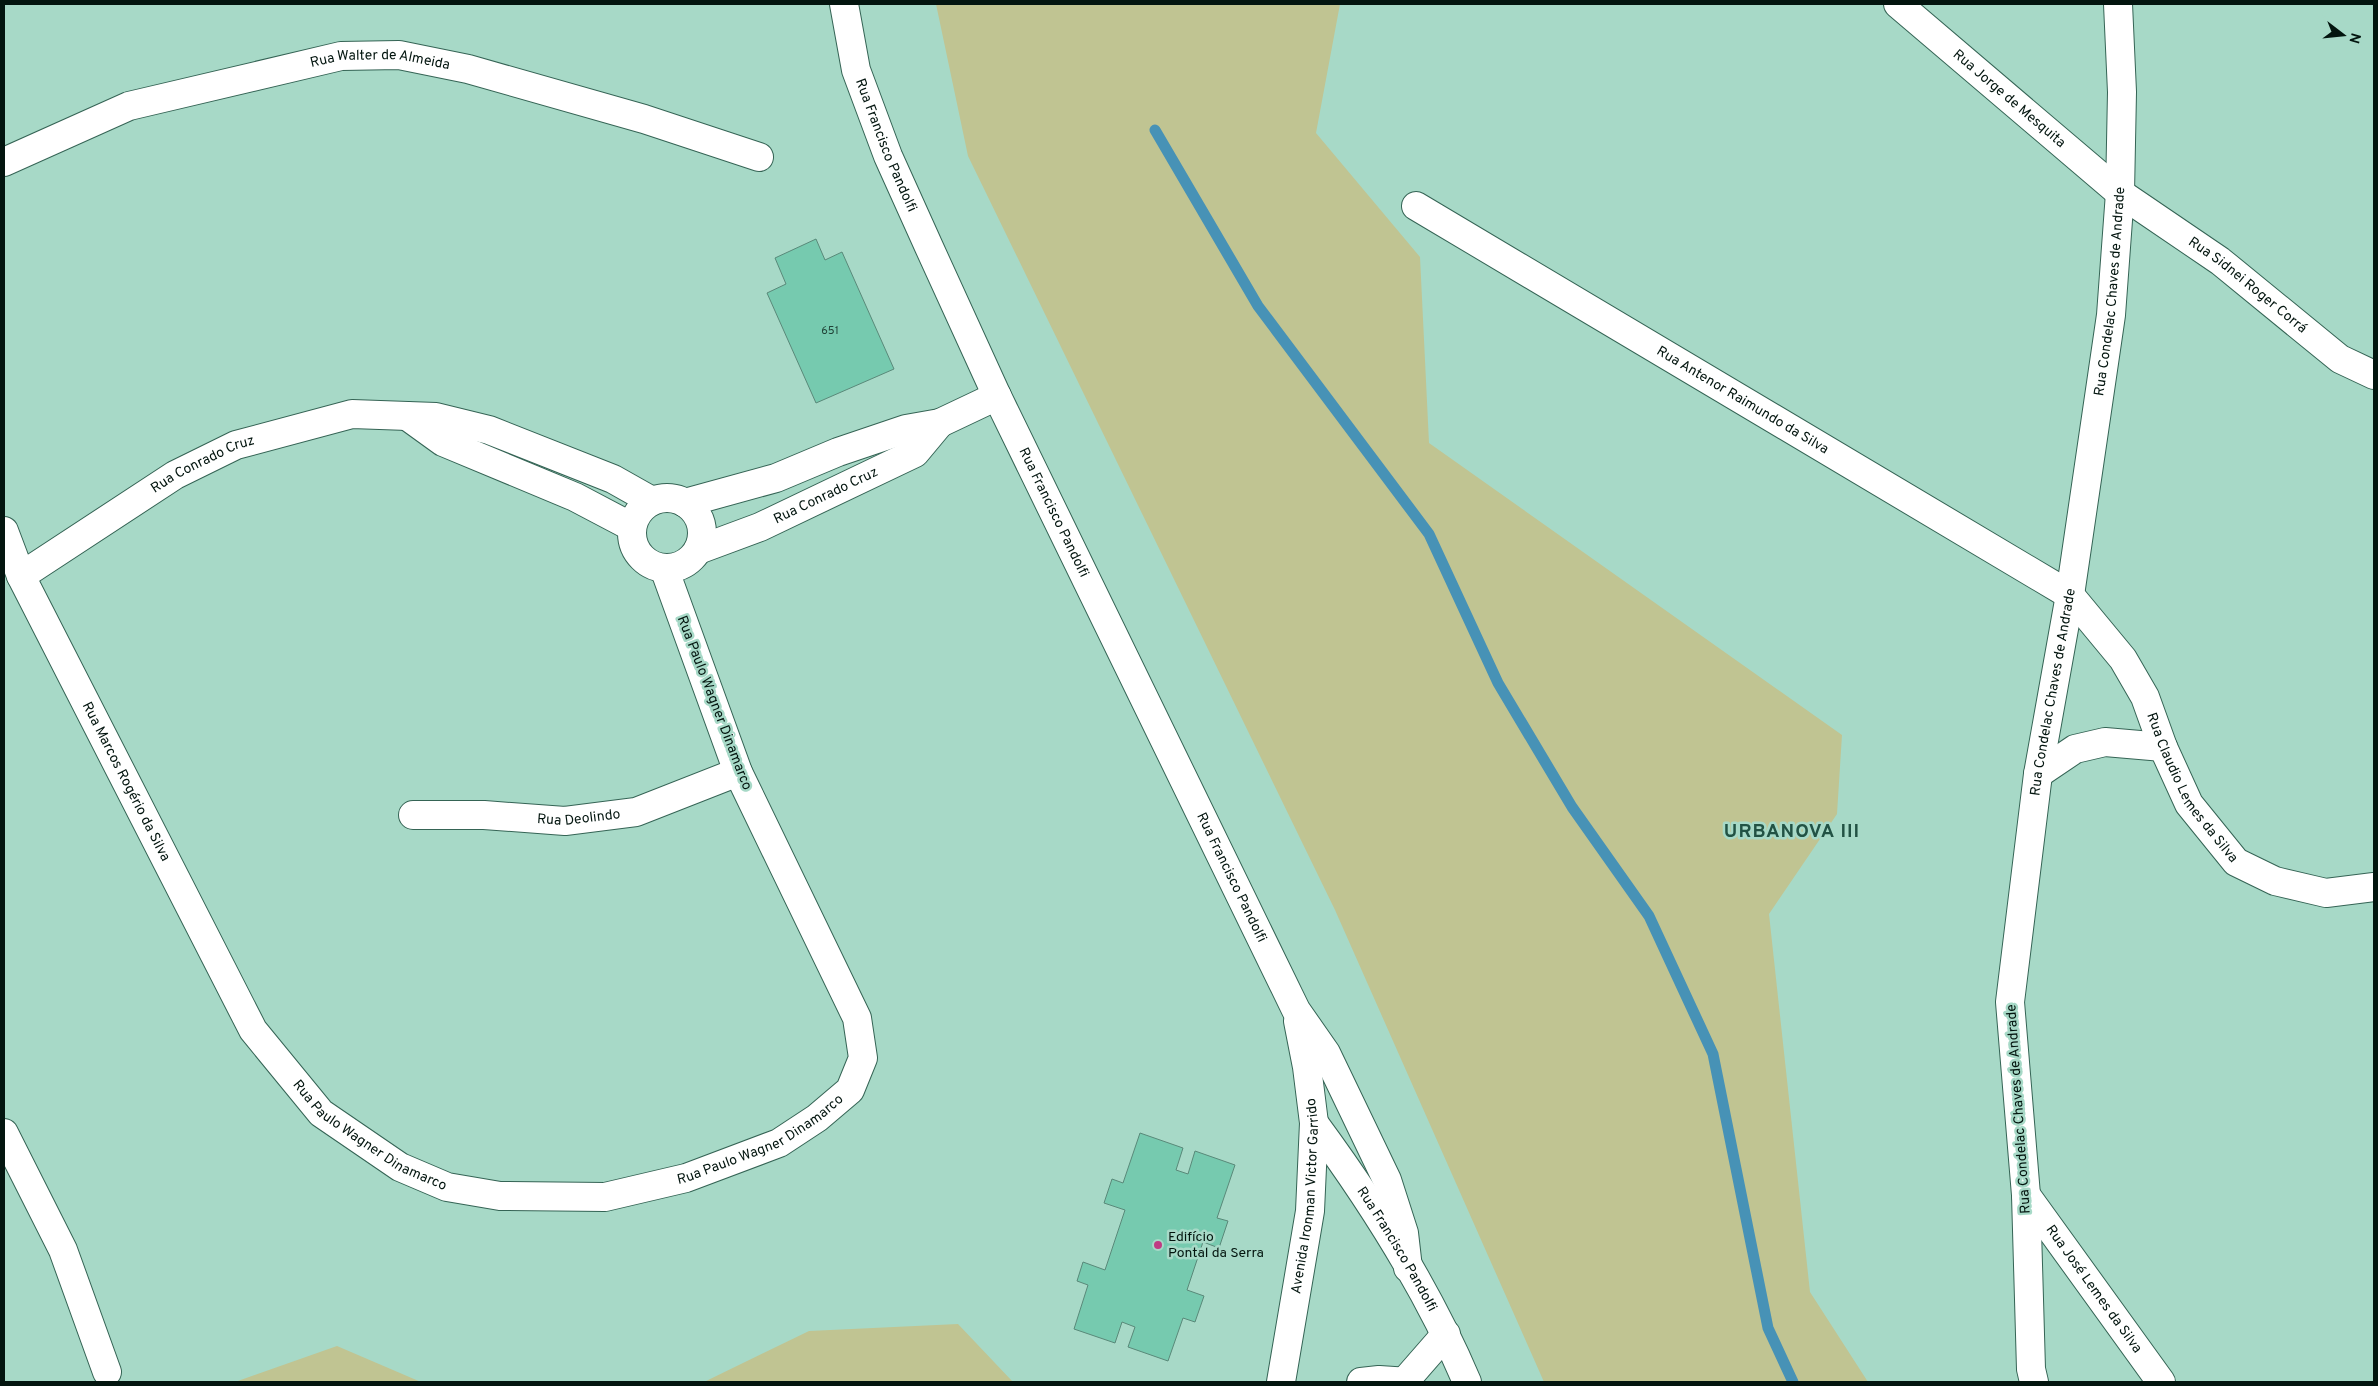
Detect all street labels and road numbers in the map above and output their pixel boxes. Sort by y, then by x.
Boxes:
street label: Rua Walter de Almeida [308,46,452,74]
street label: Rua Jorge de Mesquita [1949,46,2069,151]
street label: Rua Francisco Pandolfi [851,76,921,215]
street label: Rua Condelac Chaves de Andrade [2091,187,2129,397]
street label: Rua Sidnei Roger Corrá [2185,233,2310,337]
street label: Rua Antenor Raimundo da Silva [1653,343,1832,458]
street label: Rua Conrado Cruz [148,432,256,497]
street label: Rua Francisco Pandolfi [1015,445,1093,580]
street label: Rua Conrado Cruz [771,463,881,528]
street label: Rua Condelac Chaves de Andrade [2027,587,2079,797]
street label: Rua Paulo Wagner Dinamarco [673,613,755,793]
street label: Rua Marcos Rogério da Silva [78,699,174,864]
street label: Rua Claudio Lemes da Silva [2143,710,2242,866]
street label: Rua Deolindo [536,806,621,829]
street label: Rua Francisco Pandolfi [1193,810,1270,945]
street label: Rua Condelac Chaves de Andrade [2003,1004,2035,1214]
street label: Rua Paulo Wagner Dinamarco [289,1077,449,1194]
street label: Rua Paulo Wagner Dinamarco [675,1091,847,1188]
street label: Avenida Ironman Victor Garrido [1288,1097,1323,1295]
street label: Rua Francisco Pandolfi [1353,1184,1441,1314]
street label: Rua José Lemes da Silva [2042,1222,2146,1356]

